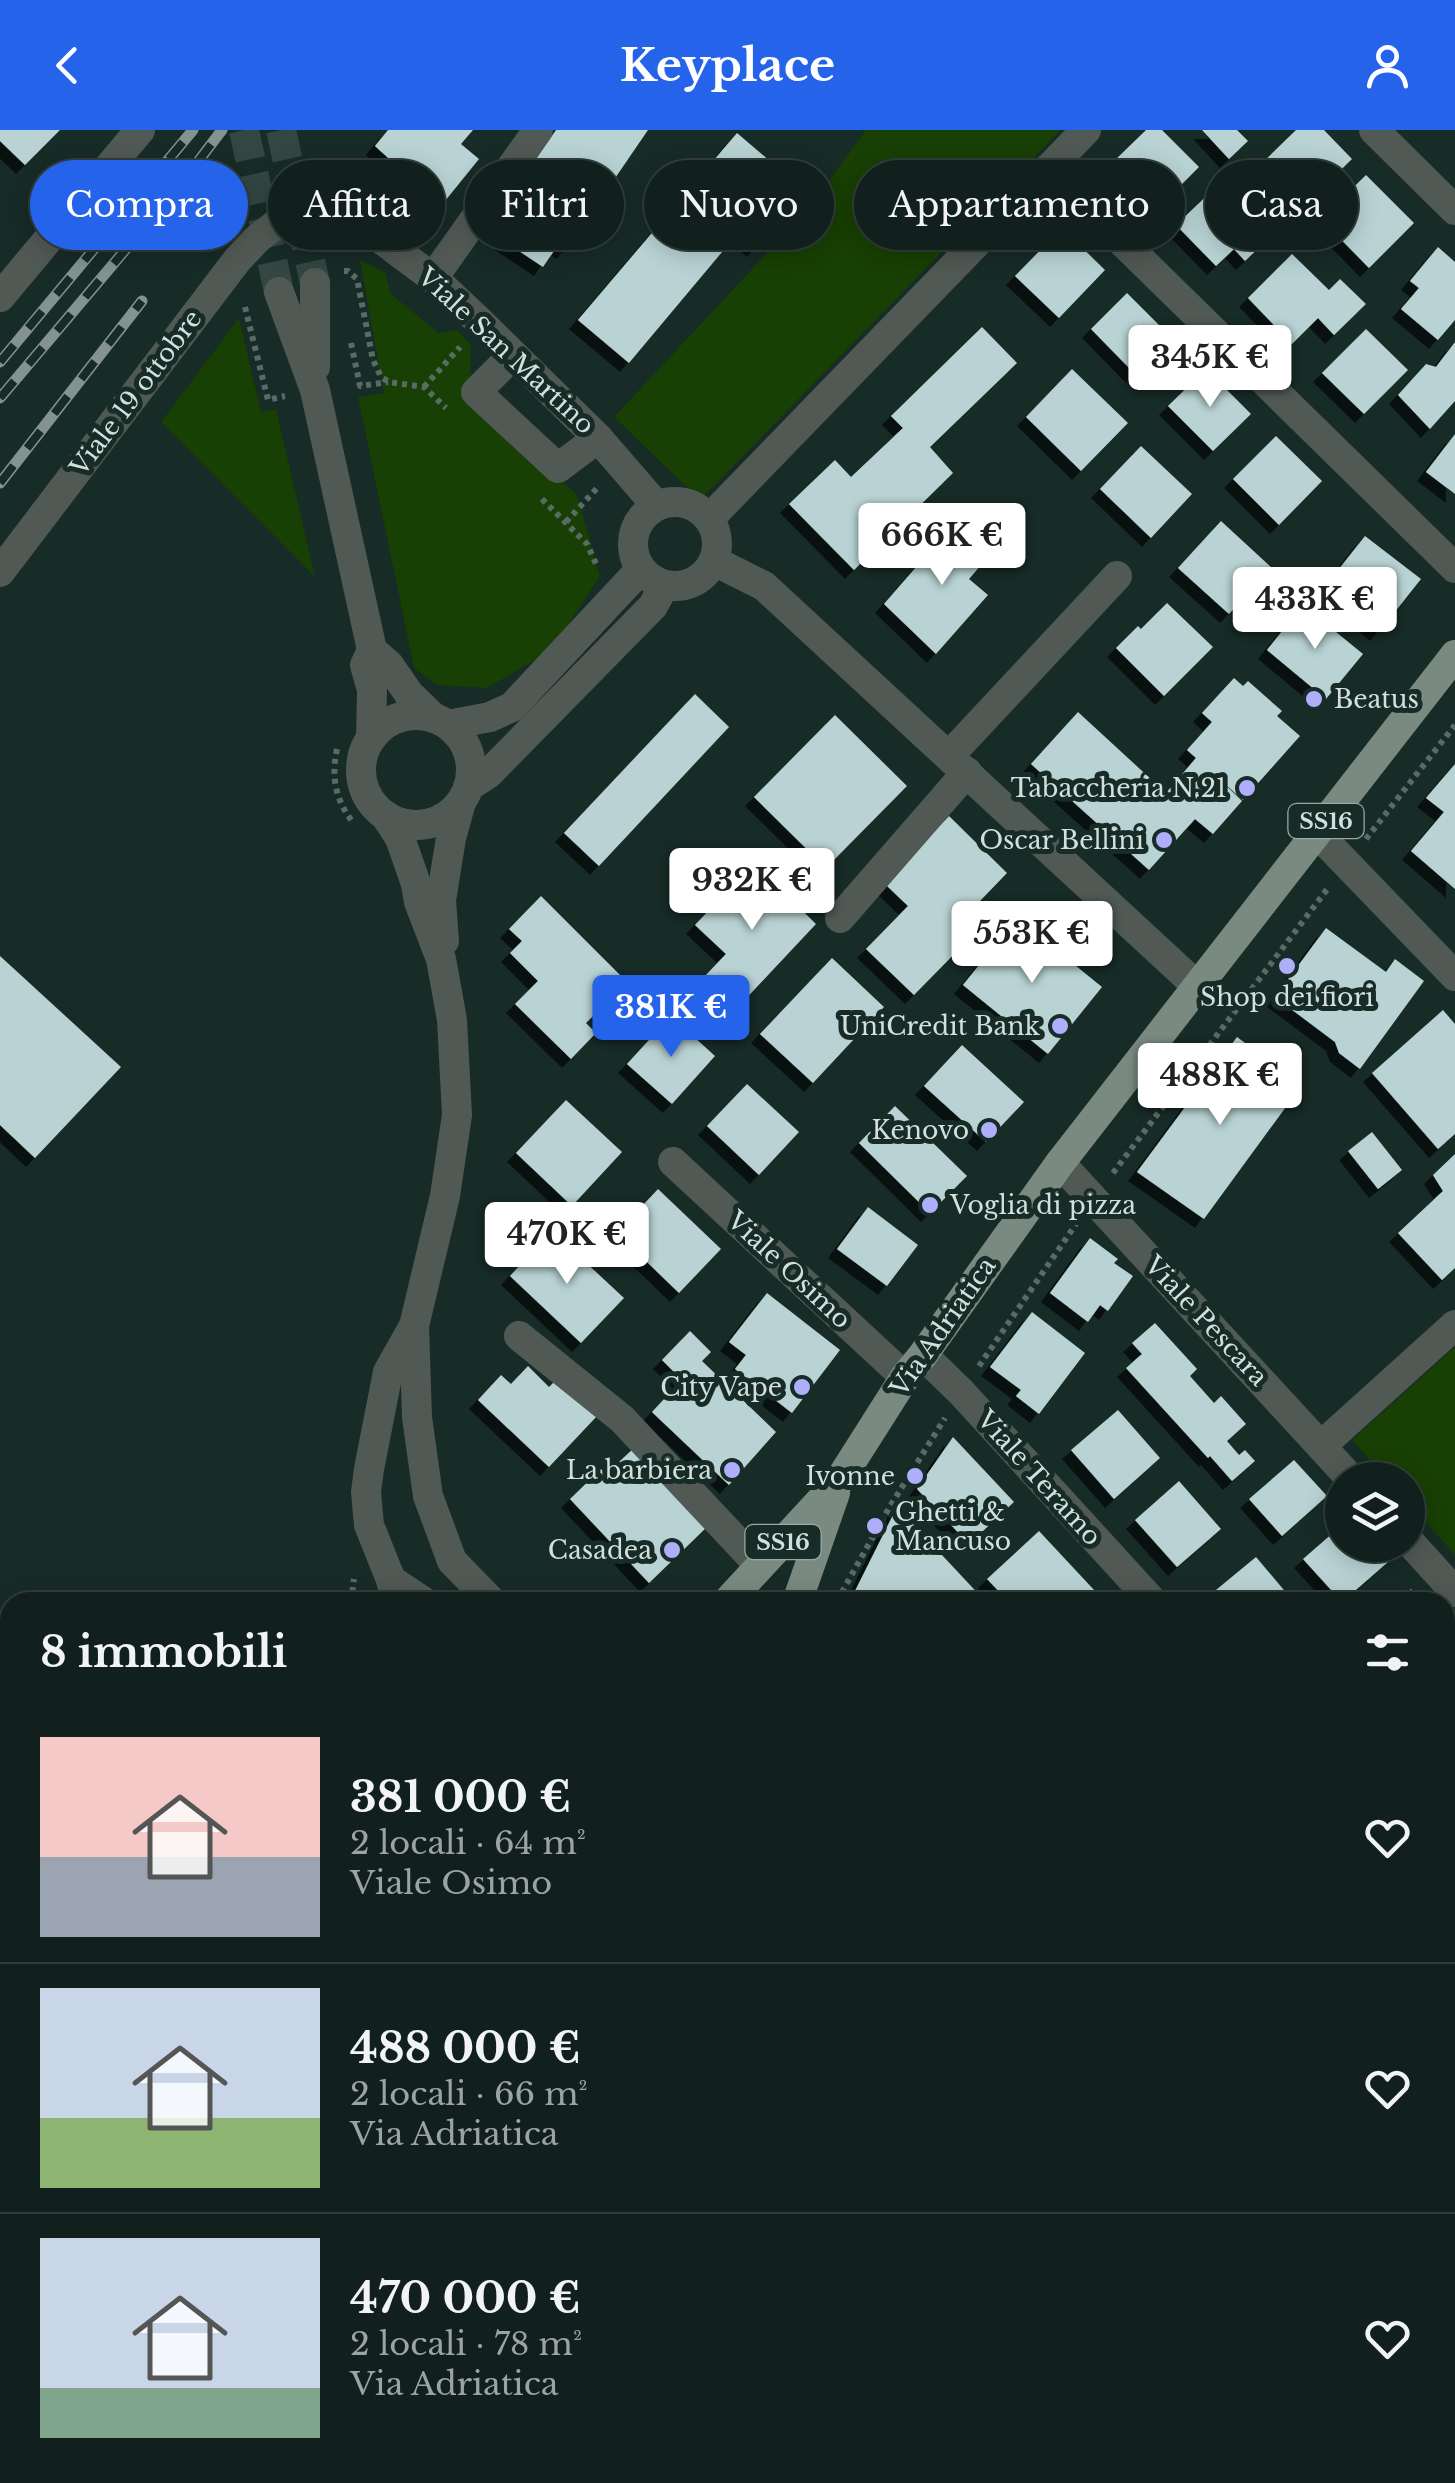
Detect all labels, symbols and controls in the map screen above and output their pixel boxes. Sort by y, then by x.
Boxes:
text: Keyplace [620,37,835,93]
icon: back [40,38,95,93]
icon: person [1360,38,1415,93]
chip: Compra [30,160,248,250]
chip: Affitta [268,160,445,250]
chip: Filtri [465,160,624,250]
chip: Nuovo [644,160,834,250]
chip: Appartamento [854,160,1185,250]
chip: Casa [1205,160,1358,250]
street label: Viale San Martino [410,260,601,441]
street label: Viale 19 ottobre [63,304,208,483]
pin: 345K € [1129,325,1291,410]
text: 345K € [1150,337,1270,377]
pin: 666K € [861,503,1023,588]
text: 666K € [880,515,1004,555]
pin: 433K € [1234,567,1396,652]
text: 433K € [1255,579,1375,619]
place label: Beatus [1334,684,1419,715]
marker: Beatus [1303,688,1325,710]
place label: Tabaccheria N.21 [1011,773,1227,804]
marker: Tabaccheria N.21 [1236,777,1258,799]
road number: SS16 [1288,804,1364,838]
place label: Oscar Bellini [979,825,1144,856]
marker: Oscar Bellini [1153,829,1175,851]
pin: 932K € [671,848,833,933]
text: 932K € [691,860,813,900]
pin: 553K € [951,901,1113,986]
text: 553K € [974,913,1090,953]
marker: Shop dei fiori [1276,955,1298,977]
pin: 381K € [590,975,752,1060]
place label: Shop dei fiori [1200,982,1374,1013]
text: 381K € [614,987,728,1027]
place label: UniCredit Bank [840,1011,1041,1042]
marker: UniCredit Bank [1049,1015,1071,1037]
pin: 488K € [1139,1043,1301,1128]
text: 488K € [1160,1055,1280,1095]
place label: Kenovo [872,1115,969,1146]
marker: Kenovo [978,1119,1000,1141]
place label: Voglia di pizza [949,1190,1136,1221]
marker: Voglia di pizza [919,1194,941,1216]
pin: 470K € [486,1202,648,1287]
street label: Viale Osimo [720,1204,857,1335]
text: 470K € [507,1214,627,1254]
street label: Viale Pescara [1137,1249,1274,1393]
street label: Via Adriatica [883,1251,1003,1403]
place label: City Vape [660,1372,782,1403]
marker: City Vape [791,1376,813,1398]
street label: Viale Teramo [970,1403,1108,1552]
place label: La barbiera [566,1455,712,1486]
marker: La barbiera [721,1459,743,1481]
place label: Ivonne [806,1461,895,1492]
map controls [1325,1462,1425,1562]
button: layers [1325,1462,1425,1562]
marker: Ivonne [904,1465,926,1487]
place label: Ghetti & Mancuso [895,1497,1011,1557]
marker: Ghetti & Mancuso [864,1515,886,1537]
road number: SS16 [746,1525,820,1559]
place label: Casadea [548,1535,652,1566]
marker: Casadea [661,1539,683,1561]
icon: filters [1360,1625,1415,1680]
text: 8 immobili [40,1626,287,1678]
text: 381 000 € [350,1771,571,1823]
icon: home [120,1777,240,1897]
icon: heart [1360,1810,1415,1865]
text: 2 locali · 64 m² [350,1823,586,1863]
text: Viale Osimo [350,1863,552,1903]
text: 488 000 € [350,2022,581,2074]
icon: home [120,2028,240,2148]
icon: heart [1360,2061,1415,2116]
text: 2 locali · 66 m² [350,2074,588,2114]
text: Via Adriatica [350,2114,559,2154]
text: 470 000 € [350,2272,581,2324]
icon: home [120,2278,240,2398]
icon: heart [1360,2311,1415,2366]
text: 2 locali · 78 m² [350,2324,582,2364]
text: Via Adriatica [350,2364,559,2404]

